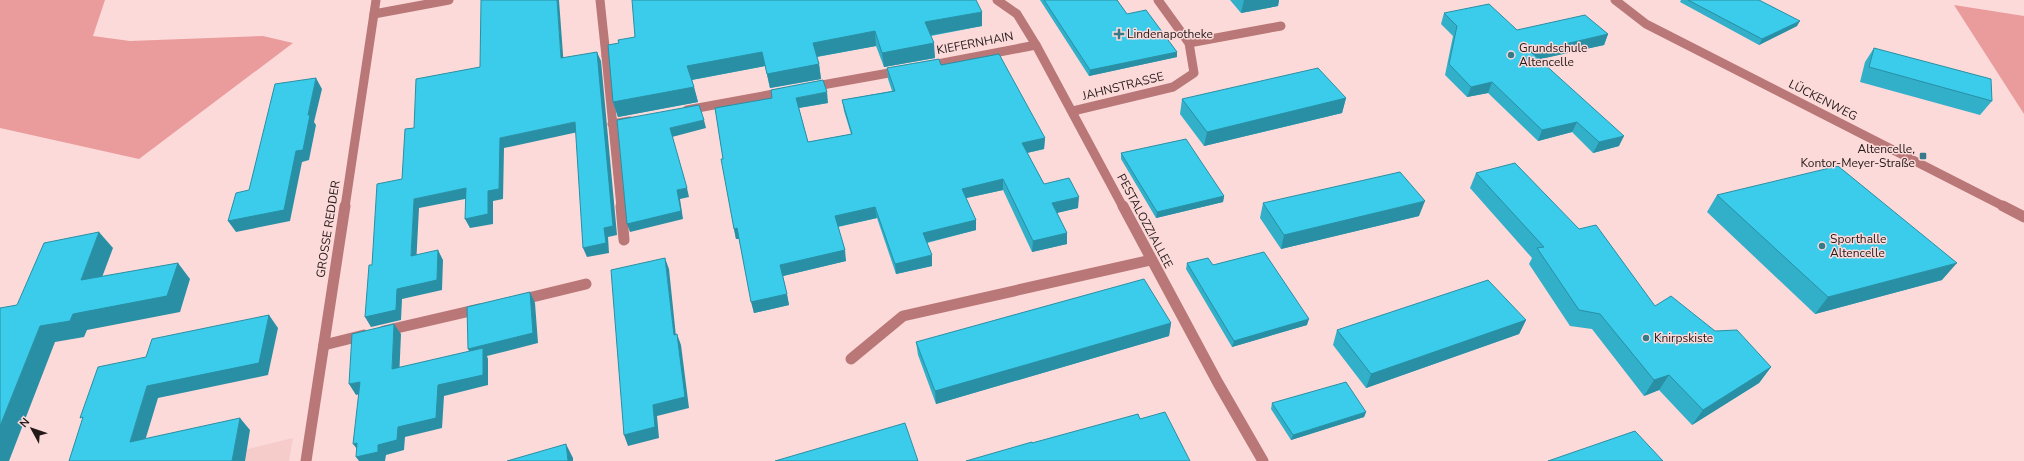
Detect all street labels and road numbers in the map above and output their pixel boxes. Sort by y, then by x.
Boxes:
street label: KIEFERNHAIN [935,28,1015,58]
street label: JAHNSTRASSE [1080,68,1165,104]
street label: LÜCKENWEG [1786,76,1860,124]
street label: PESTALOZZIALLEE [1113,171,1177,271]
street label: GROSSE REDDER [312,179,344,279]

